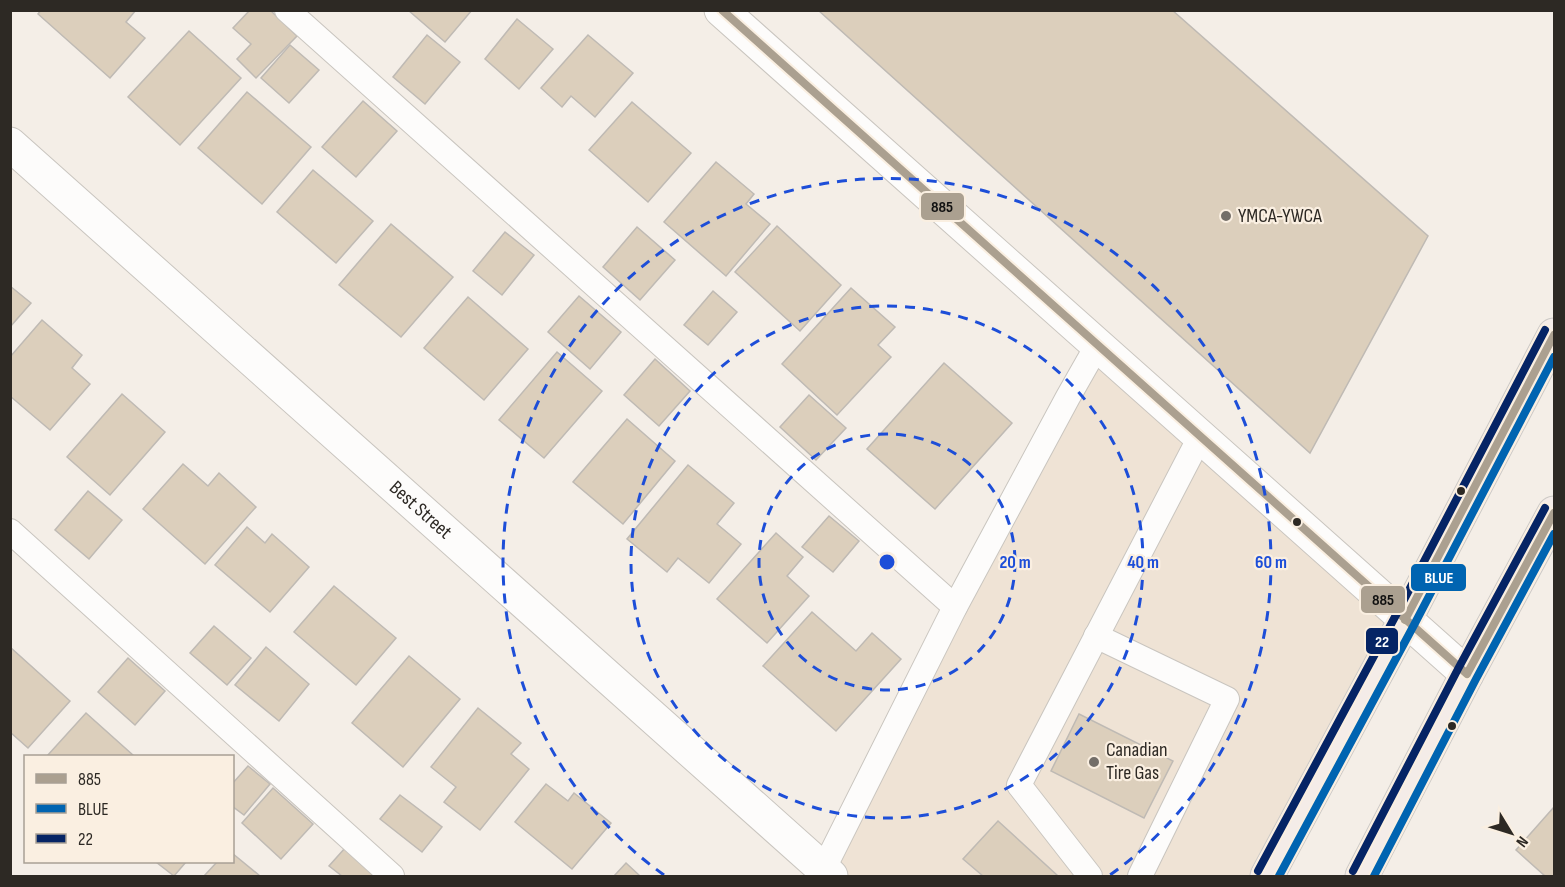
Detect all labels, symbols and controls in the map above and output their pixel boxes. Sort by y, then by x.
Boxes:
line badge: 885 [920,192,965,221]
text: 885 [931,198,953,217]
place label: YMCA-YWCA [1238,204,1322,228]
marker: YMCA-YWCA [1219,209,1233,223]
street label: Best Street [384,476,457,544]
unlabelled marker [1455,485,1467,497]
unlabelled marker [1291,516,1303,528]
centre of rings [877,552,897,572]
text: 20 m [999,552,1031,573]
text: 40 m [1127,552,1159,573]
text: 60 m [1255,552,1287,573]
line badge: BLUE [1410,563,1467,592]
text: BLUE [1425,569,1454,588]
line badge: 885 [1360,585,1406,614]
text: 885 [1372,591,1394,610]
line badge: 22 [1365,627,1399,655]
text: 22 [1375,633,1389,652]
unlabelled marker [1446,720,1458,732]
place label: Canadian Tire Gas [1106,738,1168,785]
legend [24,755,234,863]
marker: Canadian Tire Gas [1087,755,1101,769]
text: 885 [78,769,101,790]
text: BLUE [78,799,109,820]
north arrow [1481,803,1541,863]
text: 22 [78,829,93,850]
text: N [1512,832,1532,851]

